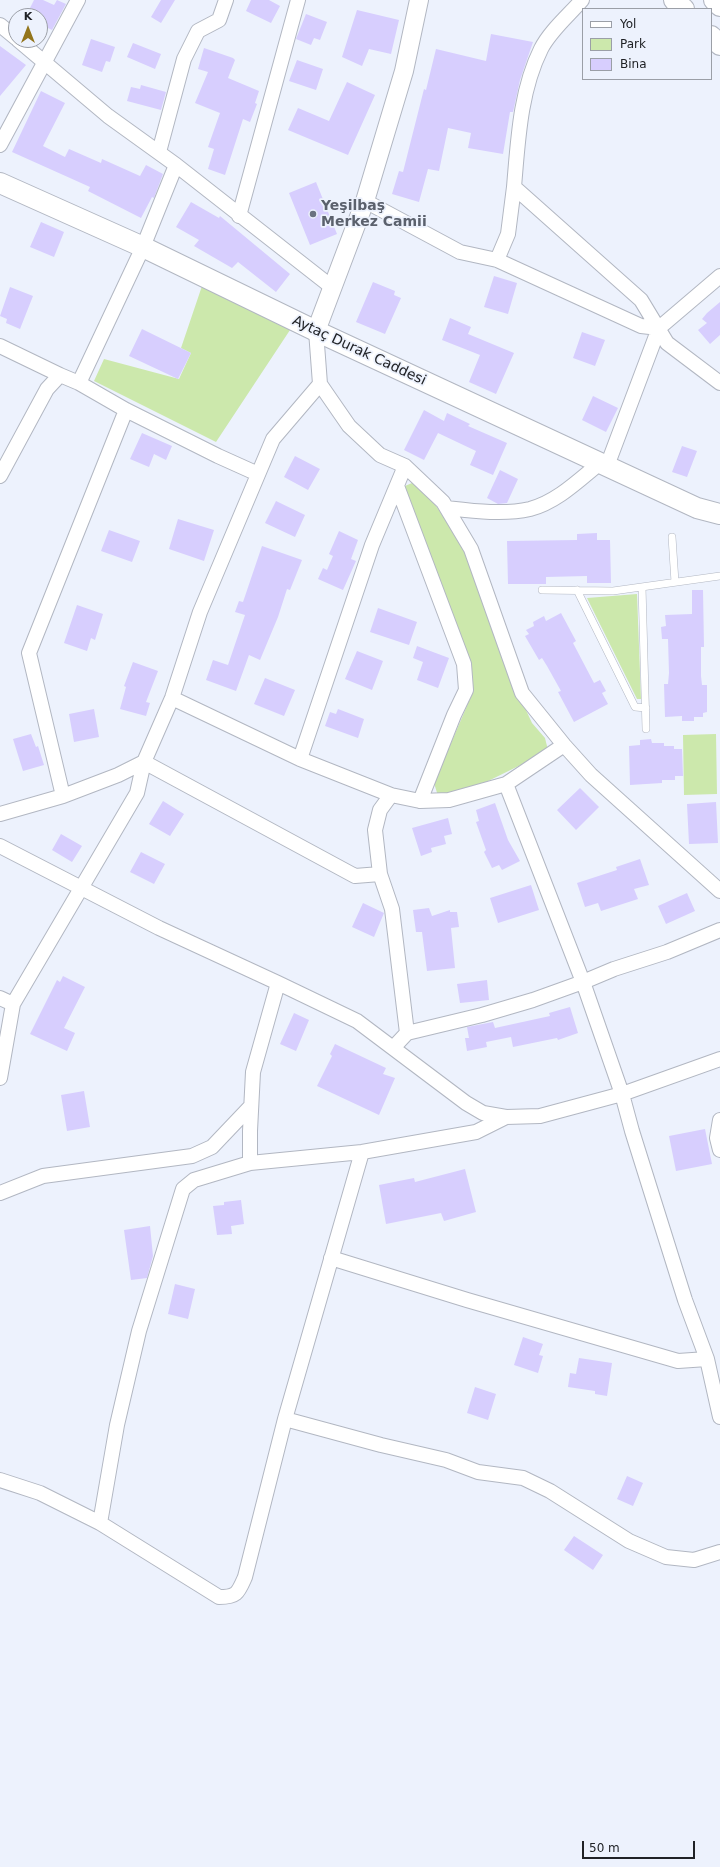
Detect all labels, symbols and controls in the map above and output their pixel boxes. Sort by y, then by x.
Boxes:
north arrow [8,8,48,48]
legend [582,8,712,80]
text: K [24,10,32,23]
text: Yol [620,17,636,31]
text: Park [620,37,646,51]
text: Bina [620,57,647,71]
place label: Yeşilbaş Merkez Camii [321,198,427,230]
marker: Yeşilbaş Merkez Camii [308,209,318,219]
street label: Aytaç Durak Caddesi [289,313,429,389]
scale bar [584,1833,697,1859]
text: 50 m [589,1841,620,1855]

